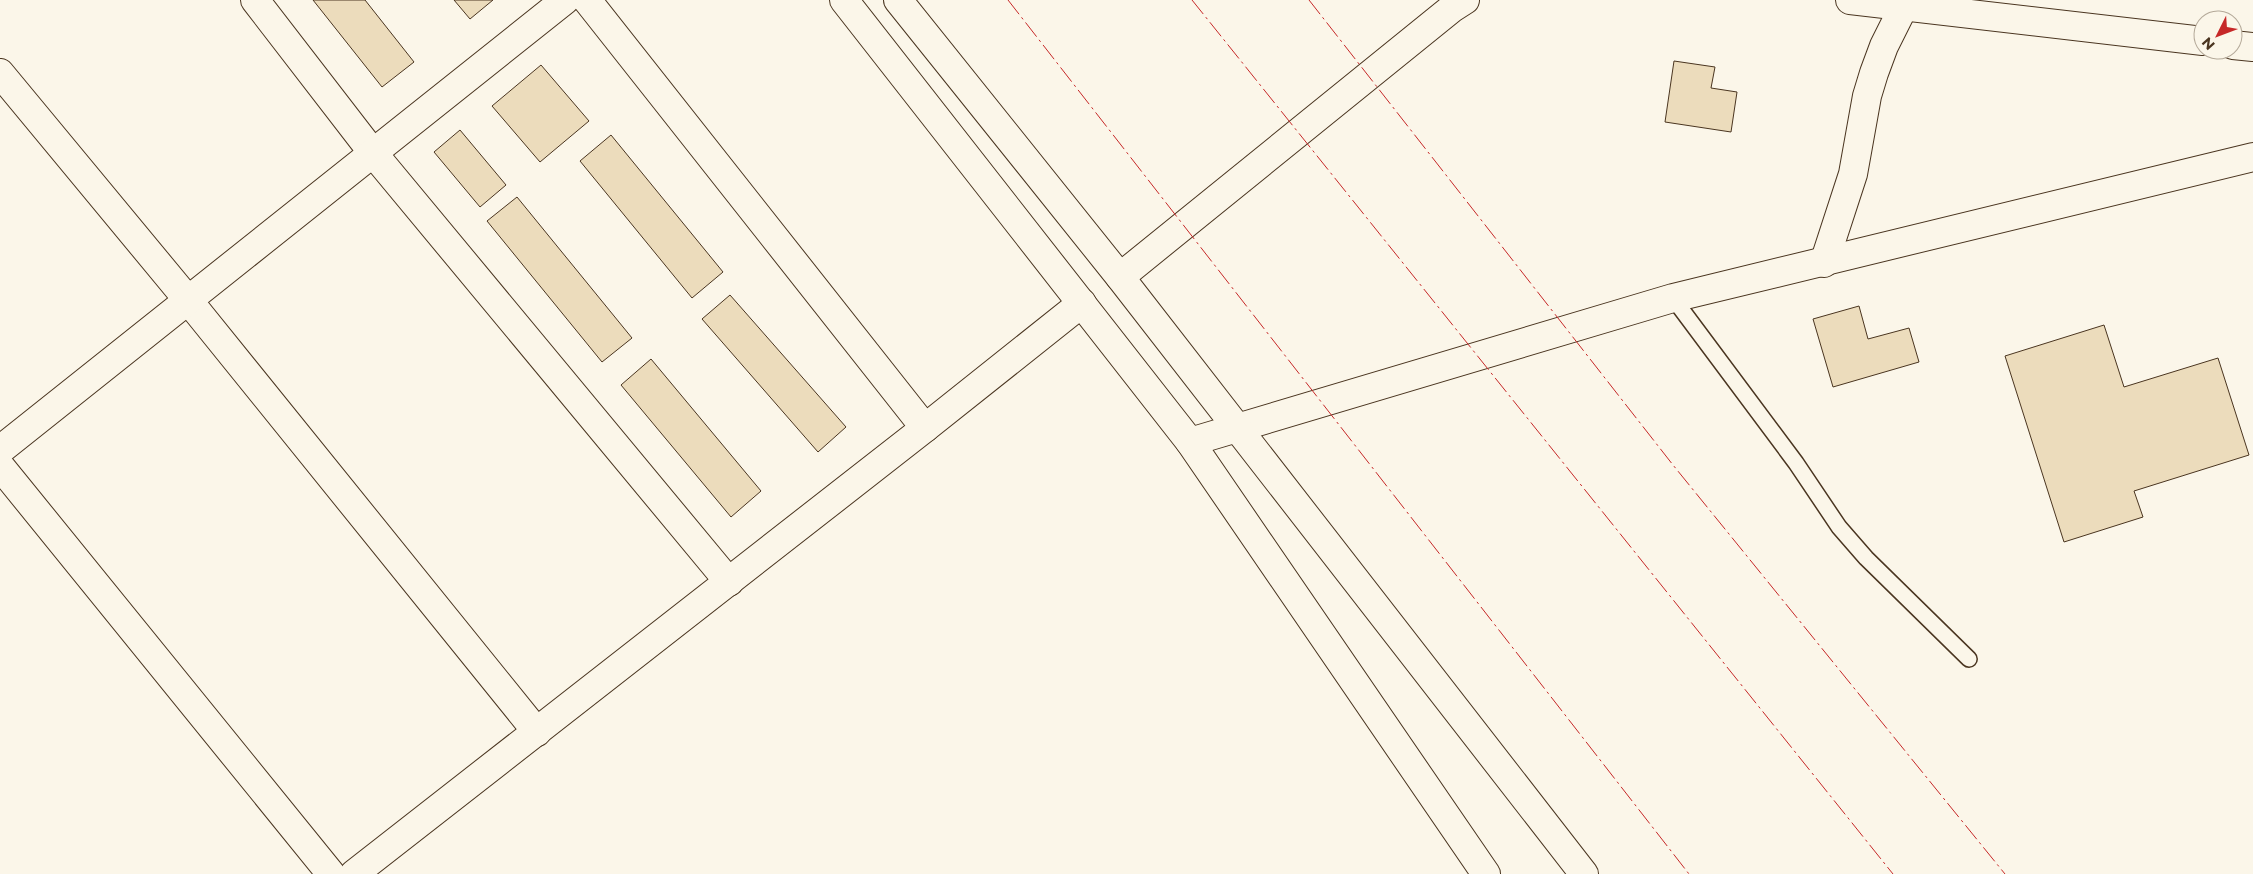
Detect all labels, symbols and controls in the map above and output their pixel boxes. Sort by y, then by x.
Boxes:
north arrow [2193,10,2243,60]
text: N [2198,33,2219,54]

